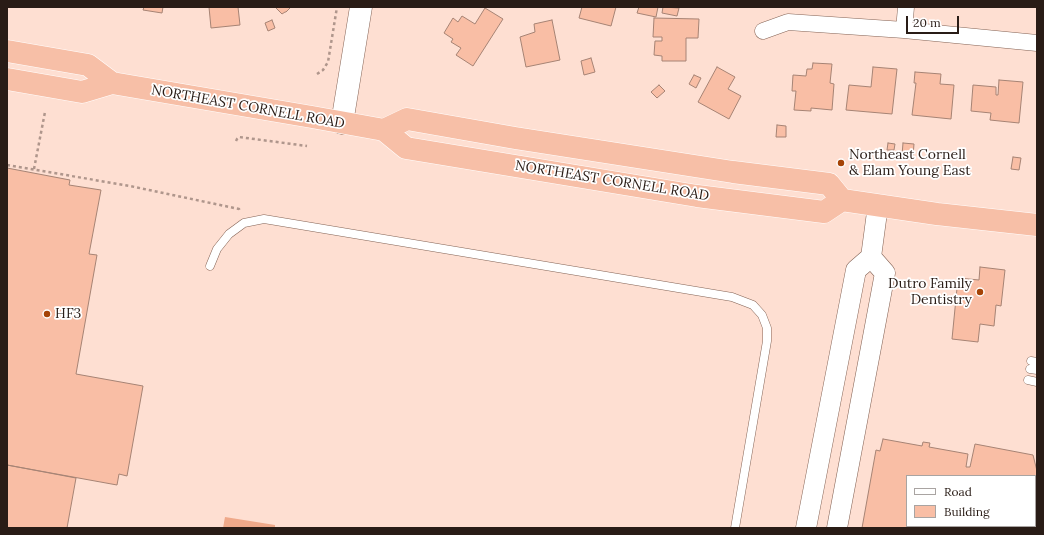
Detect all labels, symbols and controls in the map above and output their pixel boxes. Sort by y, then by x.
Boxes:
scale bar [908,8,961,34]
text: 20 m [913,15,941,30]
street label: NORTHEAST CORNELL ROAD [150,82,346,132]
place label: Northeast Cornell & Elam Young East [849,147,971,180]
street label: NORTHEAST CORNELL ROAD [514,157,710,205]
marker: Northeast Cornell & Elam Young East [836,158,846,168]
place label: Dutro Family Dentistry [888,276,972,308]
marker: Dutro Family Dentistry [975,287,985,297]
place label: HF3 [55,306,81,322]
marker: HF3 [42,309,52,319]
legend [906,475,1036,527]
text: Road [944,484,972,499]
text: Building [944,504,990,519]

